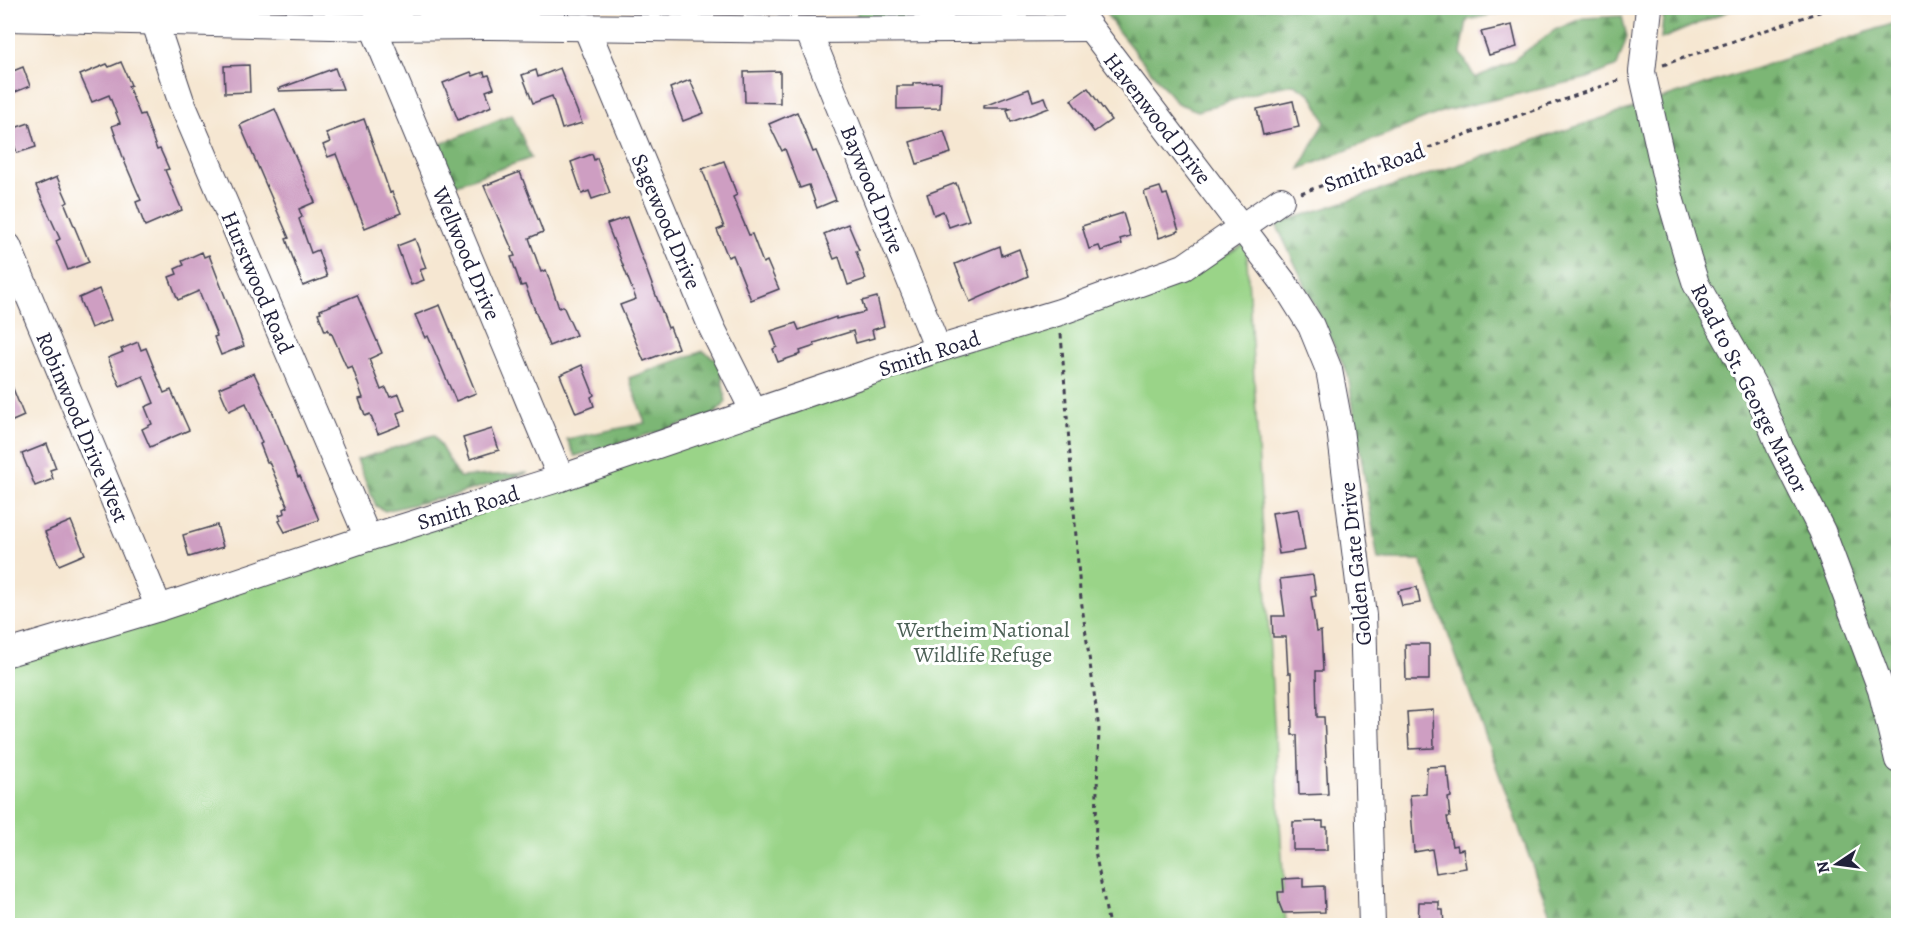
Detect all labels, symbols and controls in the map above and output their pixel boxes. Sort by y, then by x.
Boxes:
street label: Havenwood Drive [1096,47,1218,191]
street label: Baywood Drive [833,121,911,258]
street label: Smith Road [1320,136,1429,200]
street label: Sagewood Drive [624,149,708,294]
street label: Wellwood Drive [424,181,508,325]
street label: Hurstwood Road [214,207,301,358]
street label: Road to St. George Manor [1683,279,1815,498]
street label: Smith Road [875,323,984,384]
street label: Robinwood Drive West [28,327,136,527]
street label: Smith Road [414,478,523,538]
street label: Golden Gate Drive [1332,481,1379,647]
park label: Wertheim National Wildlife Refuge [896,615,1069,670]
north arrow [1807,834,1867,894]
text: N [1811,859,1835,875]

